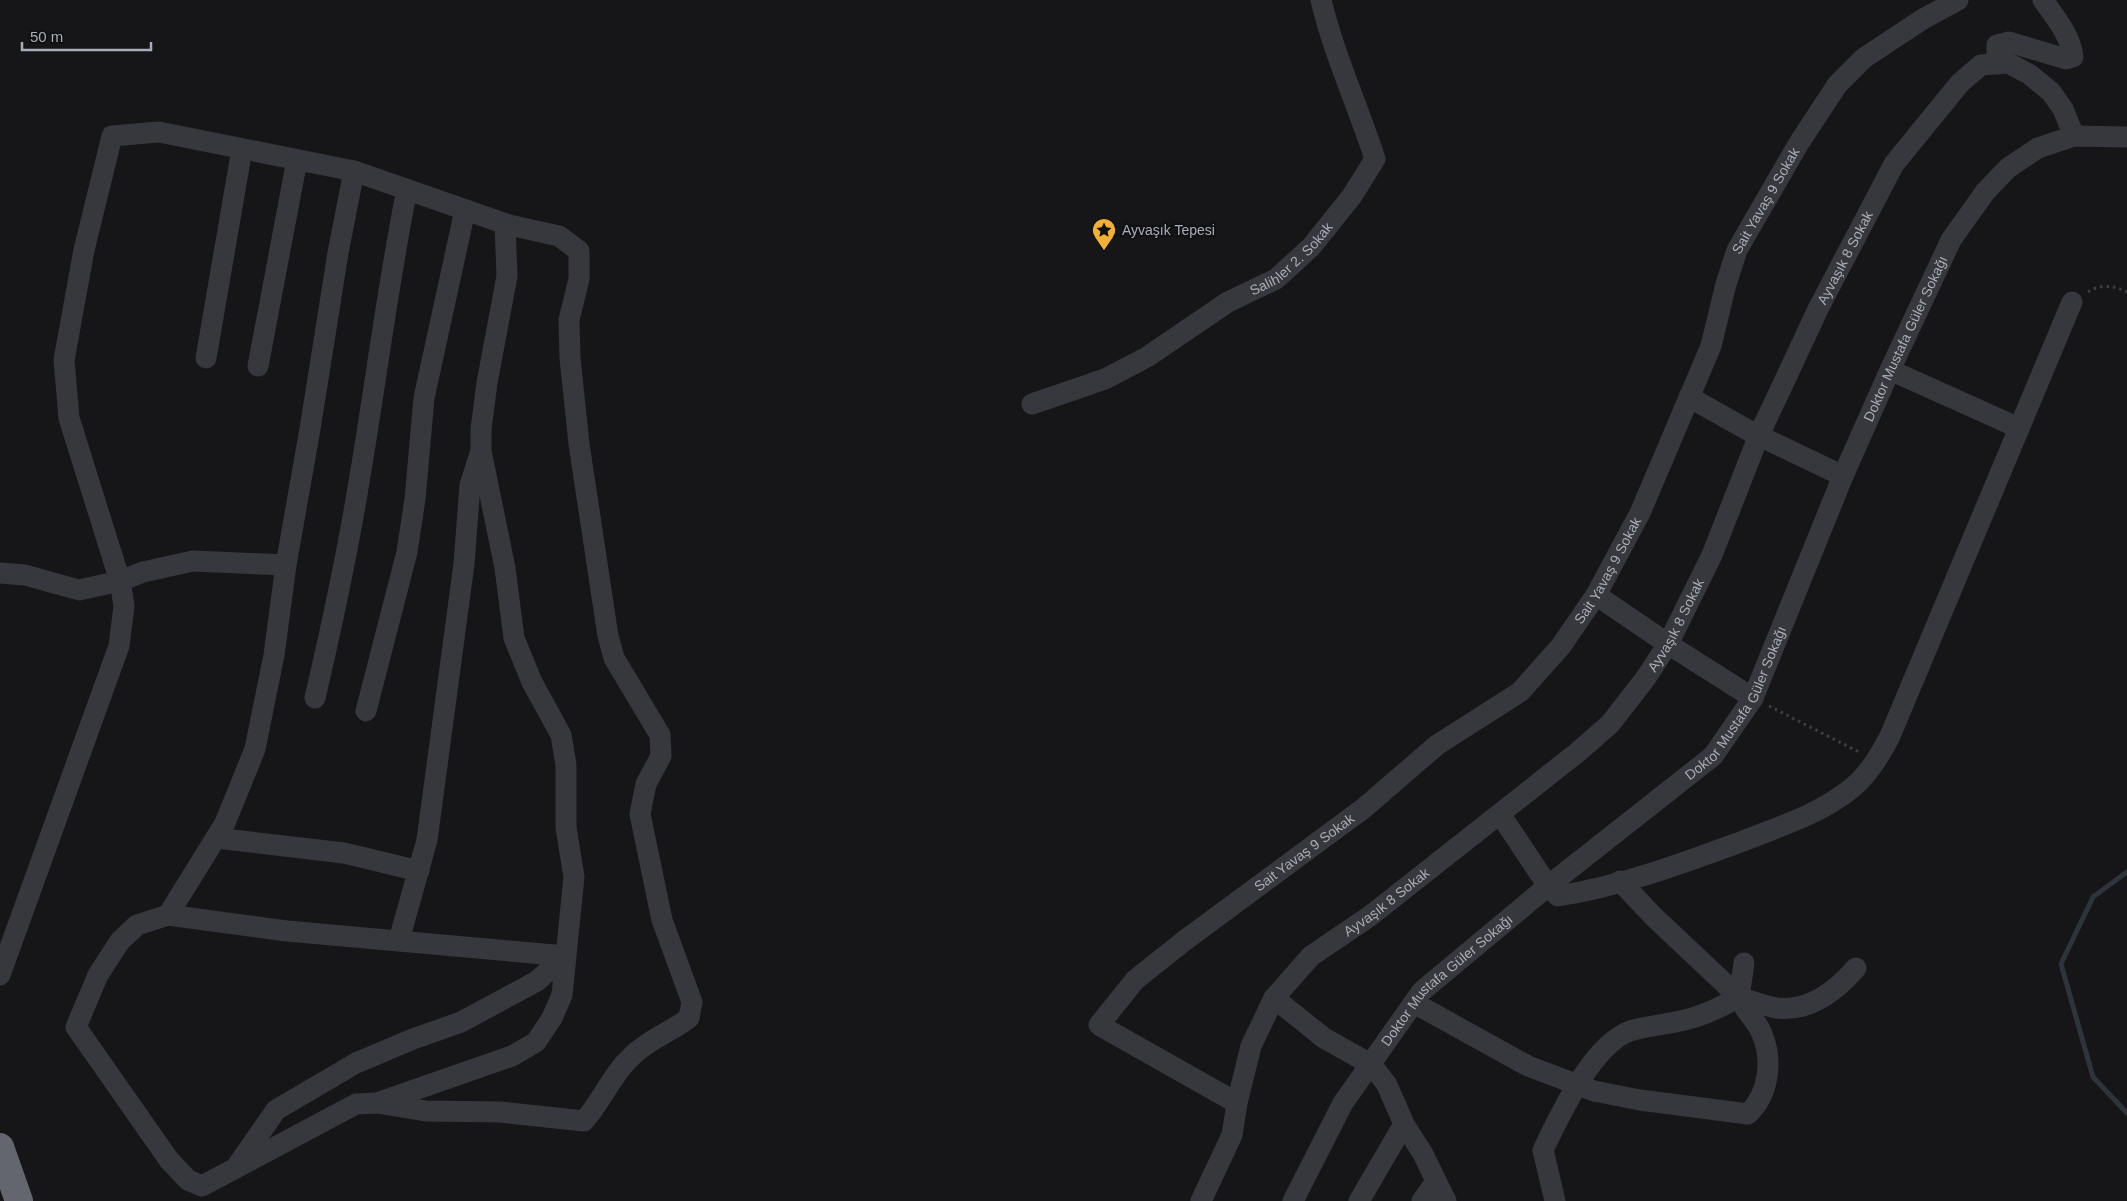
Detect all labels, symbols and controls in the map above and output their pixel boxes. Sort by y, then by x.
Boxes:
scale bar [22,20,151,52]
text: 50 m [30,28,63,45]
street label: Sait Yavaş 9 Sokak [1729,144,1803,257]
street label: Ayvaşık 8 Sokak [1814,207,1876,307]
place icon: Ayvaşık Tepesi [1091,217,1117,251]
street label: Salihler 2. Sokak [1247,218,1336,298]
place label: Ayvaşık Tepesi [1122,222,1215,238]
street label: Doktor Mustafa Güler Sokağı [1860,253,1950,424]
street label: Sait Yavaş 9 Sokak [1571,514,1645,627]
street label: Ayvaşık 8 Sokak [1644,575,1707,675]
street label: Doktor Mustafa Güler Sokağı [1682,624,1789,783]
street label: Sait Yavaş 9 Sokak [1251,810,1358,894]
street label: Ayvaşık 8 Sokak [1341,864,1433,940]
street label: Doktor Mustafa Güler Sokağı [1378,911,1516,1049]

